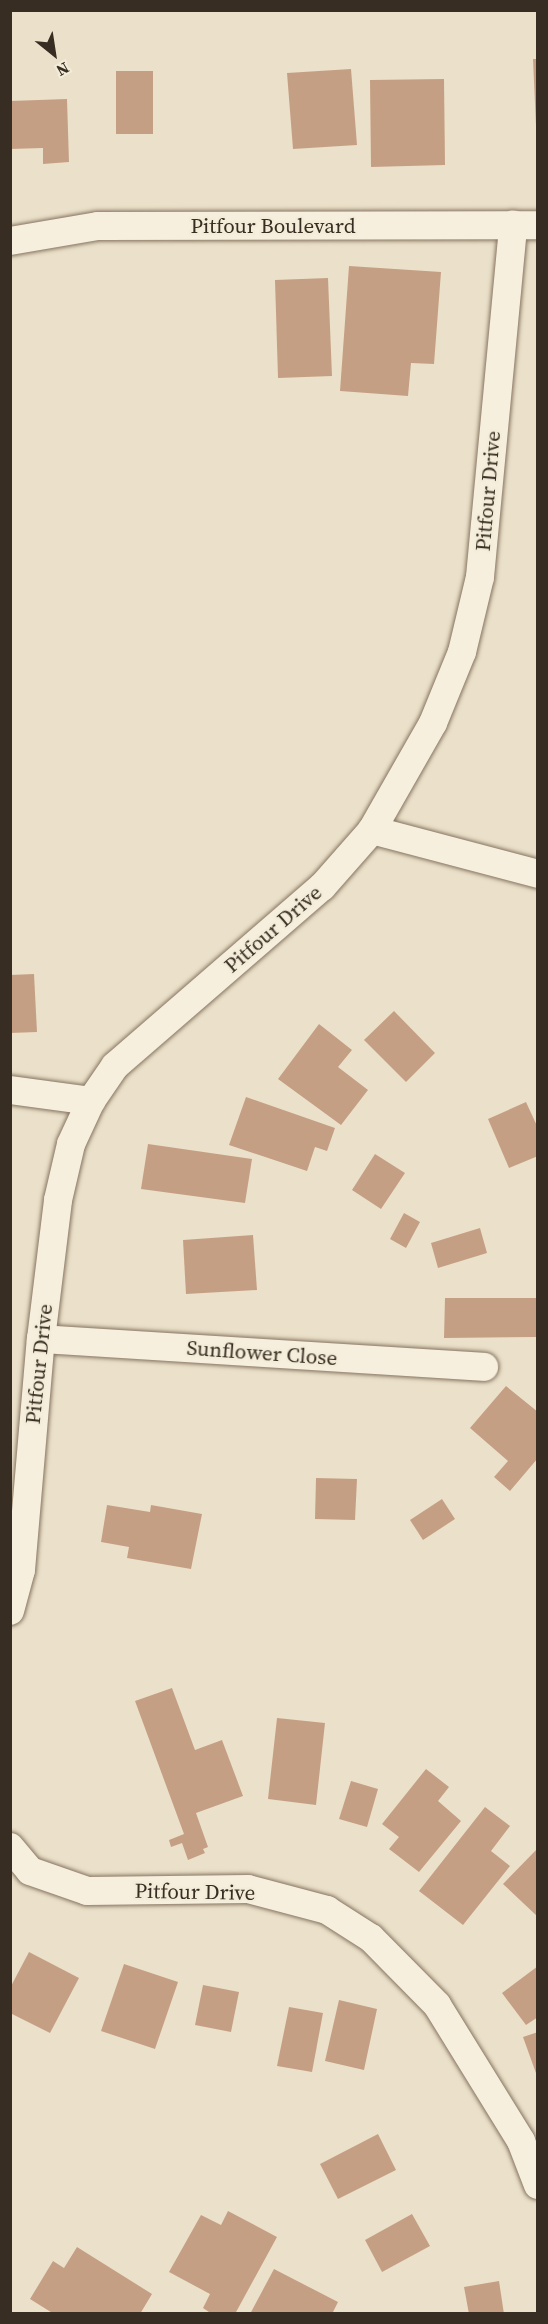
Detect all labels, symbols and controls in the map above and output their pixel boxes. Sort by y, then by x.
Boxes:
north arrow [24,24,84,84]
text: N [52,57,74,82]
street label: Pitfour Boulevard [190,213,356,239]
street label: Pitfour Drive [470,430,506,552]
street label: Pitfour Drive [219,880,327,978]
street label: Pitfour Drive [20,1303,58,1425]
street label: Sunflower Close [186,1335,338,1371]
street label: Pitfour Drive [134,1878,256,1906]

